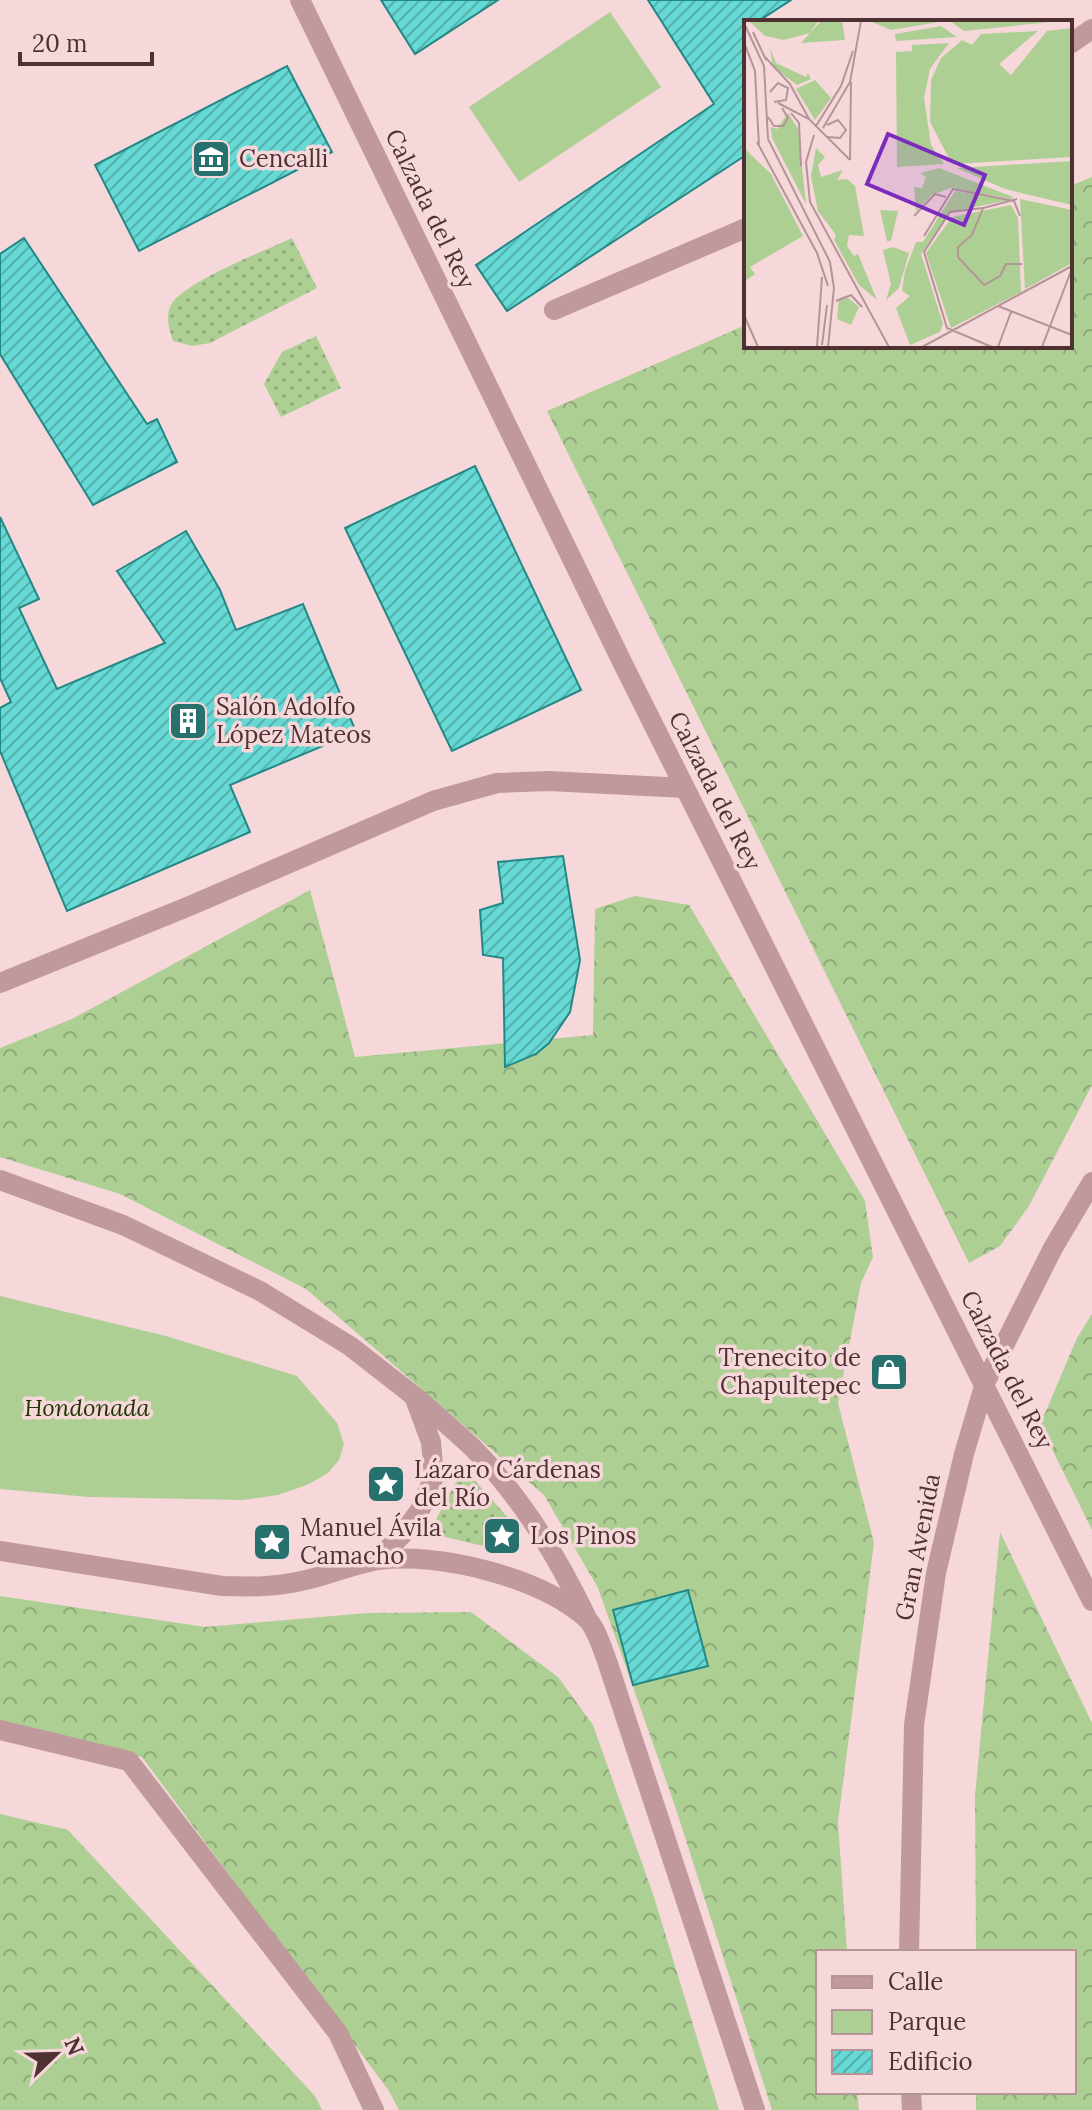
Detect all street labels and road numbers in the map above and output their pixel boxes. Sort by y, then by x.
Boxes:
street label: Calzada del Rey [378,124,483,294]
street label: Calzada del Rey [662,706,769,876]
street label: Calzada del Rey [954,1285,1061,1455]
street label: Gran Avenida [888,1471,947,1623]

